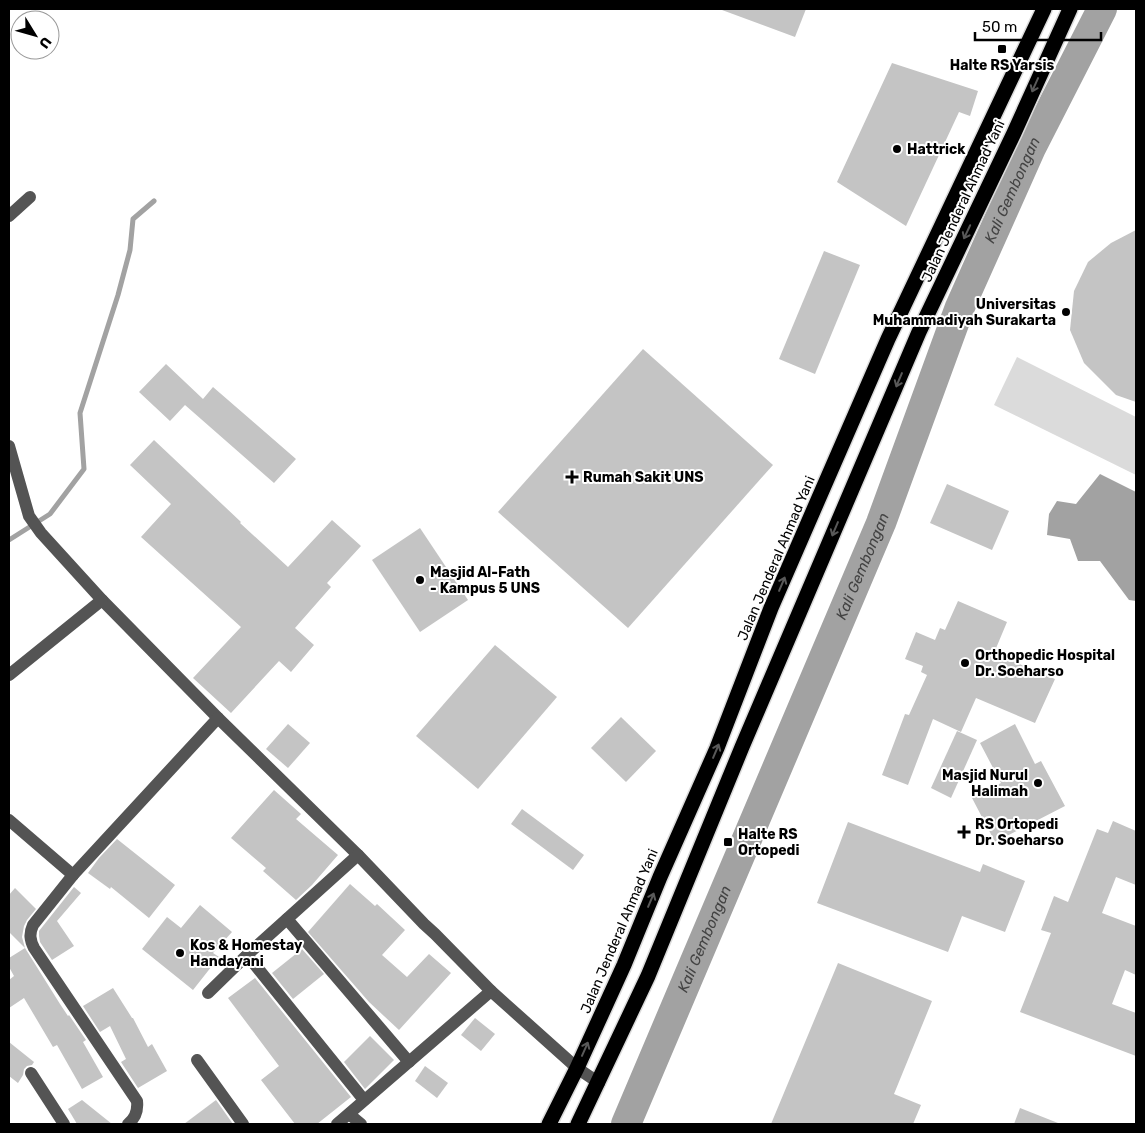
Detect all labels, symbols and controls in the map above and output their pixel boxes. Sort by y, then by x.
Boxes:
north arrow [10,10,60,60]
scale bar [975,10,1101,42]
text: 50 m [982,18,1017,36]
text: U [35,33,55,52]
marker: Halte RS Yarsis [996,43,1008,55]
place label: Halte RS Yarsis [950,57,1054,74]
one-way arrow [1030,77,1040,92]
street label: Jalan Jenderal Ahmad Yani [918,117,1009,285]
water label: Kali Gembongan [981,134,1044,246]
place label: Hattrick [907,141,966,158]
marker: Hattrick [891,143,903,155]
one-way arrow [961,224,971,239]
place label: Universitas Muhammadiyah Surakarta [873,296,1056,329]
marker: Universitas Muhammadiyah Surakarta [1060,306,1072,318]
one-way arrow [893,372,903,387]
place label: Rumah Sakit UNS [583,469,704,486]
marker: Rumah Sakit UNS [565,470,579,484]
street label: Jalan Jenderal Ahmad Yani [734,473,819,643]
water label: Kali Gembongan [832,510,893,622]
one-way arrow [829,521,839,536]
place label: Masjid Al-Fath - Kampus 5 UNS [430,564,540,597]
marker: Masjid Al-Fath - Kampus 5 UNS [414,574,426,586]
one-way arrow [777,577,787,592]
place label: Orthopedic Hospital Dr. Soeharso [975,647,1115,680]
marker: Orthopedic Hospital Dr. Soeharso [959,657,971,669]
one-way arrow [711,744,721,759]
place label: Masjid Nurul Halimah [942,767,1028,800]
marker: Masjid Nurul Halimah [1032,777,1044,789]
place label: RS Ortopedi Dr. Soeharso [975,816,1064,849]
marker: RS Ortopedi Dr. Soeharso [957,825,971,839]
place label: Halte RS Ortopedi [738,826,799,859]
marker: Halte RS Ortopedi [722,836,734,848]
street label: Jalan Jenderal Ahmad Yani [577,846,662,1016]
water label: Kali Gembongan [674,883,735,995]
one-way arrow [646,893,656,908]
place label: Kos & Homestay Handayani [190,937,303,970]
marker: Kos & Homestay Handayani [174,947,186,959]
one-way arrow [581,1042,591,1057]

